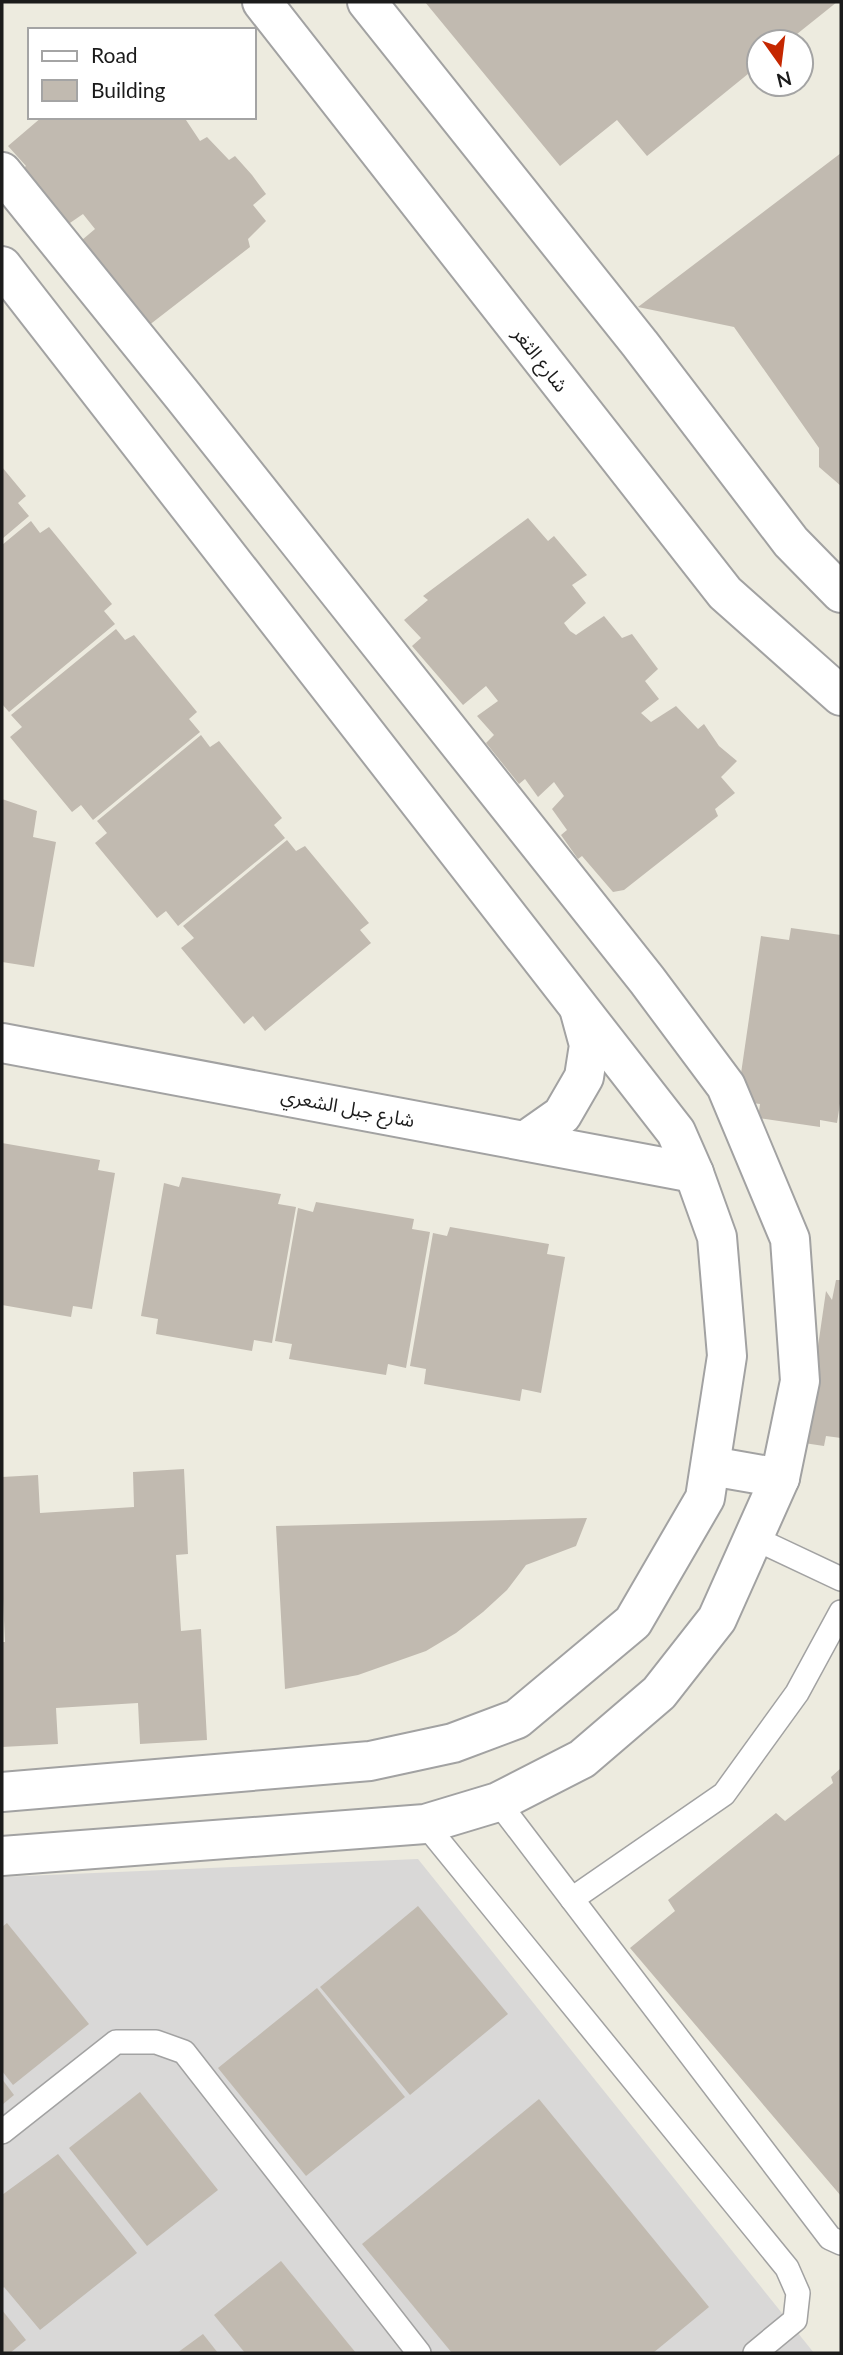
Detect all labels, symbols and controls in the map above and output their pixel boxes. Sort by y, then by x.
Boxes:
legend [28,28,256,119]
north arrow [745,28,815,98]
text: Road [91,42,138,67]
text: N [774,67,794,93]
text: Building [91,77,166,102]
street label: شارع الثغر [506,321,573,398]
street label: شارع جبل الشعري [278,1083,417,1136]

